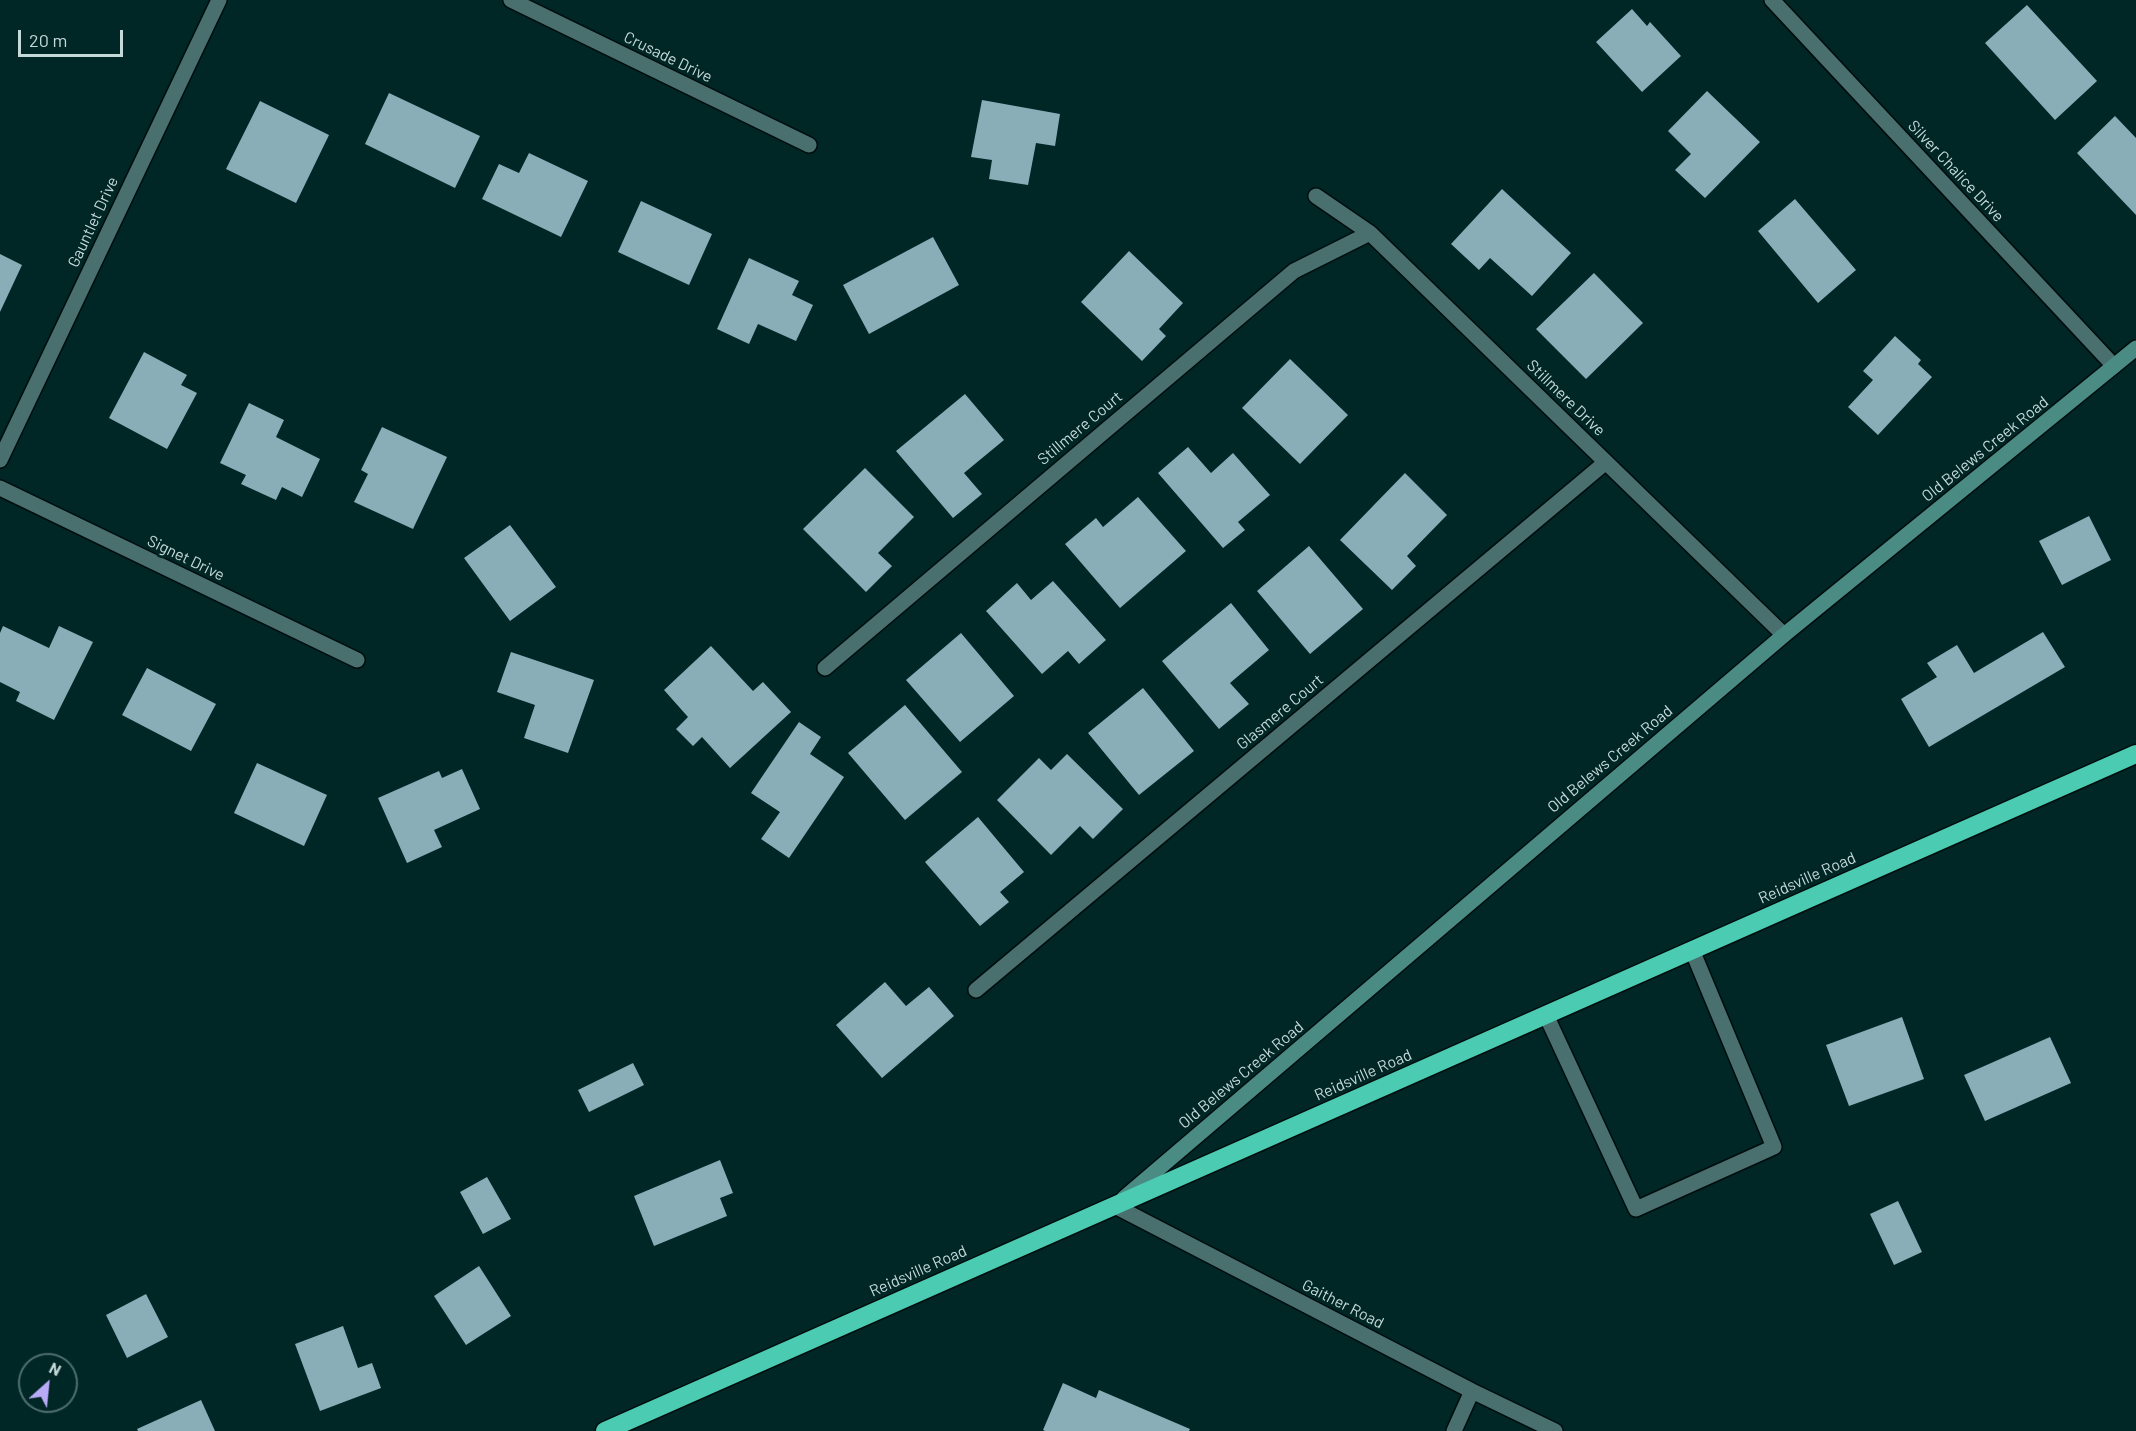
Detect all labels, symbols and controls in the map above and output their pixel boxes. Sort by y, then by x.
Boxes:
scale bar [21,18,126,56]
street label: Crusade Drive [621,27,715,87]
text: 20 m [29,29,67,51]
street label: Silver Chalice Drive [1904,116,2008,226]
street label: Gauntlet Drive [64,174,122,270]
street label: Stillmere Drive [1523,356,1609,440]
street label: Stillmere Court [1034,387,1126,469]
street label: Old Belews Creek Road [1918,392,2052,506]
street label: Signet Drive [144,531,228,585]
street label: Glasmere Court [1233,670,1327,754]
street label: Old Belews Creek Road [1544,701,1676,817]
street label: Reidsville Road [1755,848,1859,908]
street label: Old Belews Creek Road [1175,1017,1307,1133]
street label: Reidsville Road [1311,1045,1415,1105]
street label: Reidsville Road [866,1241,970,1301]
street label: Gaither Road [1299,1275,1387,1333]
north arrow [18,1353,78,1413]
text: N [46,1357,65,1379]

